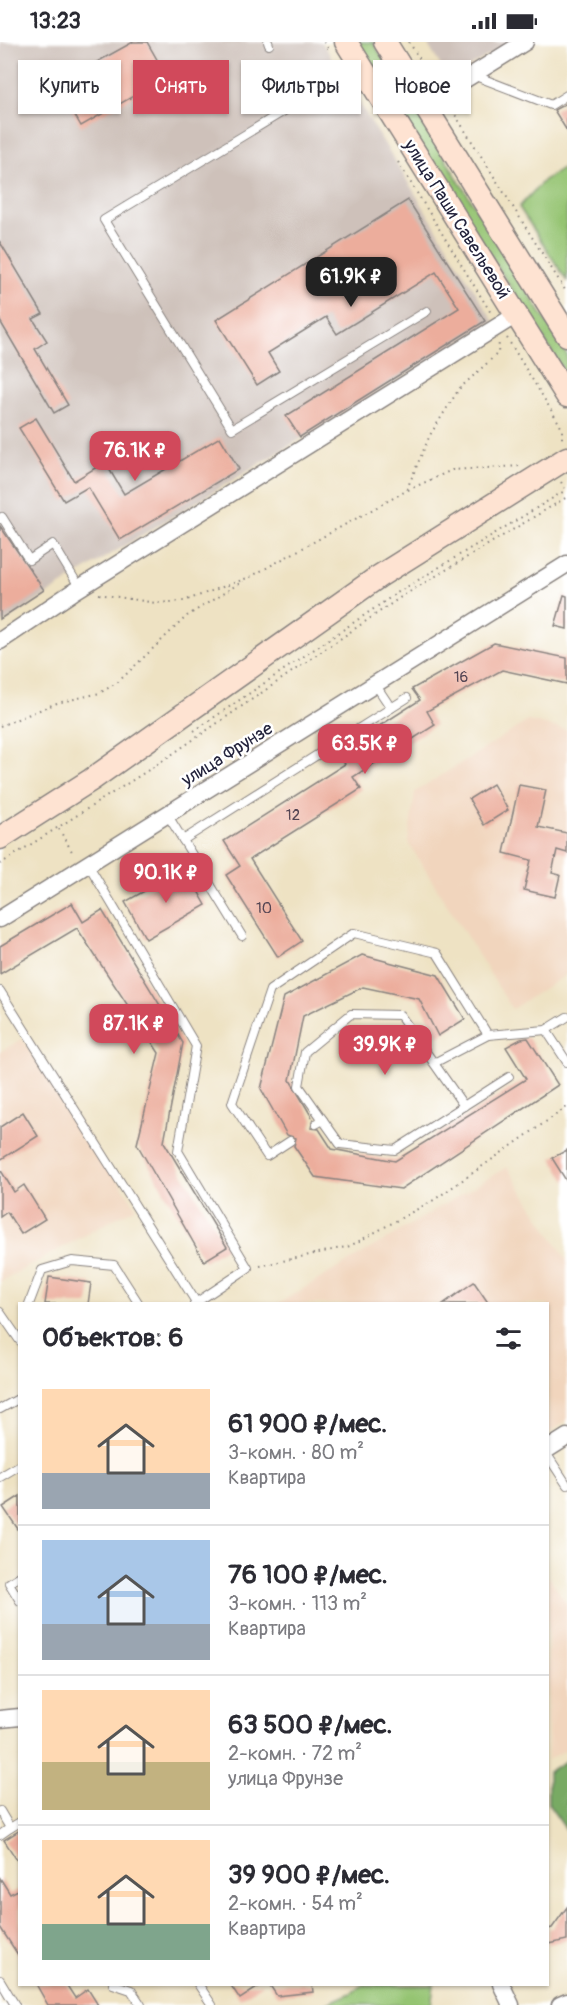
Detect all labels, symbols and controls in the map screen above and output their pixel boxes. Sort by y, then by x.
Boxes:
text: 13:23 [30,7,81,35]
chip: Купить [18,60,121,114]
chip: Снять [133,60,229,114]
chip: Фильтры [241,60,361,114]
chip: Новое [373,60,471,114]
street label: улица Паши Савельевой [398,134,515,303]
pin: 61.9K ₽ [296,257,406,308]
text: 61.9K ₽ [320,264,382,289]
pin: 76.1K ₽ [80,431,190,482]
text: 76.1K ₽ [104,438,166,463]
house number: 16 [454,668,468,687]
street label: улица Фрунзе [176,717,277,792]
pin: 63.5K ₽ [310,724,420,775]
text: 63.5K ₽ [332,731,398,756]
house number: 12 [286,806,300,825]
pin: 90.1K ₽ [111,853,221,904]
text: 90.1K ₽ [134,860,198,885]
house number: 10 [256,899,272,918]
pin: 87.1K ₽ [79,1004,189,1055]
text: 87.1K ₽ [103,1011,165,1036]
pin: 39.9K ₽ [330,1025,440,1076]
text: 39.9K ₽ [353,1032,417,1057]
text: Объектов: 6 [42,1322,183,1354]
icon: filters [492,1322,525,1355]
text: 61 900 ₽/мес. [228,1408,387,1440]
icon: home [90,1413,162,1485]
text: 3-комн. · 80 m² [228,1440,364,1465]
text: Квартира [228,1465,306,1490]
text: 76 100 ₽/мес. [228,1559,388,1591]
icon: home [90,1564,162,1636]
text: 3-комн. · 113 m² [228,1591,367,1616]
text: Квартира [228,1616,306,1641]
text: 63 500 ₽/мес. [228,1709,392,1741]
icon: home [90,1714,162,1786]
text: 2-комн. · 72 m² [228,1741,362,1766]
text: улица Фрунзе [228,1766,343,1791]
text: 39 900 ₽/мес. [228,1859,390,1891]
icon: home [90,1864,162,1936]
text: 2-комн. · 54 m² [228,1891,363,1916]
text: Квартира [228,1916,306,1941]

